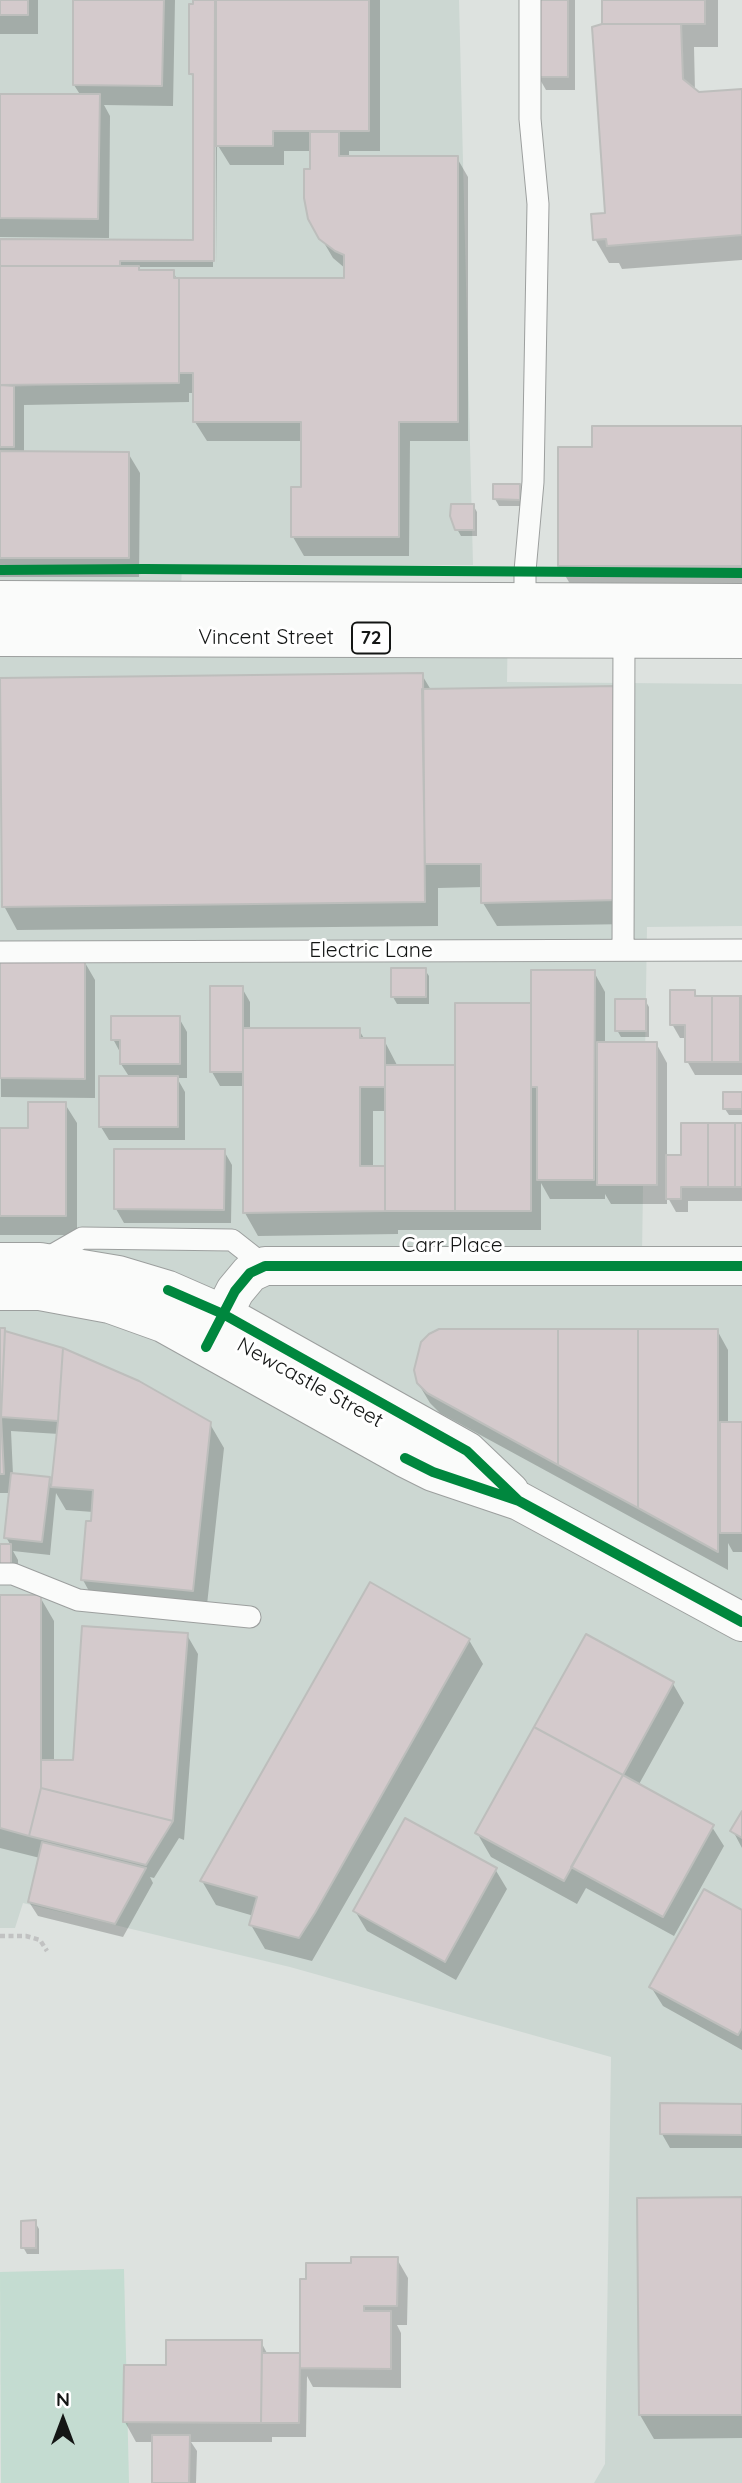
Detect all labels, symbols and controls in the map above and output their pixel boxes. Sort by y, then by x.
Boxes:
road number: 72 [352,622,390,653]
street label: Vincent Street [198,625,334,651]
street label: Electric Lane [309,938,433,964]
street label: Carr Place [401,1233,503,1259]
street label: Newcastle Street [233,1332,387,1434]
north arrow [28,2385,98,2455]
text: N [56,2387,70,2411]

